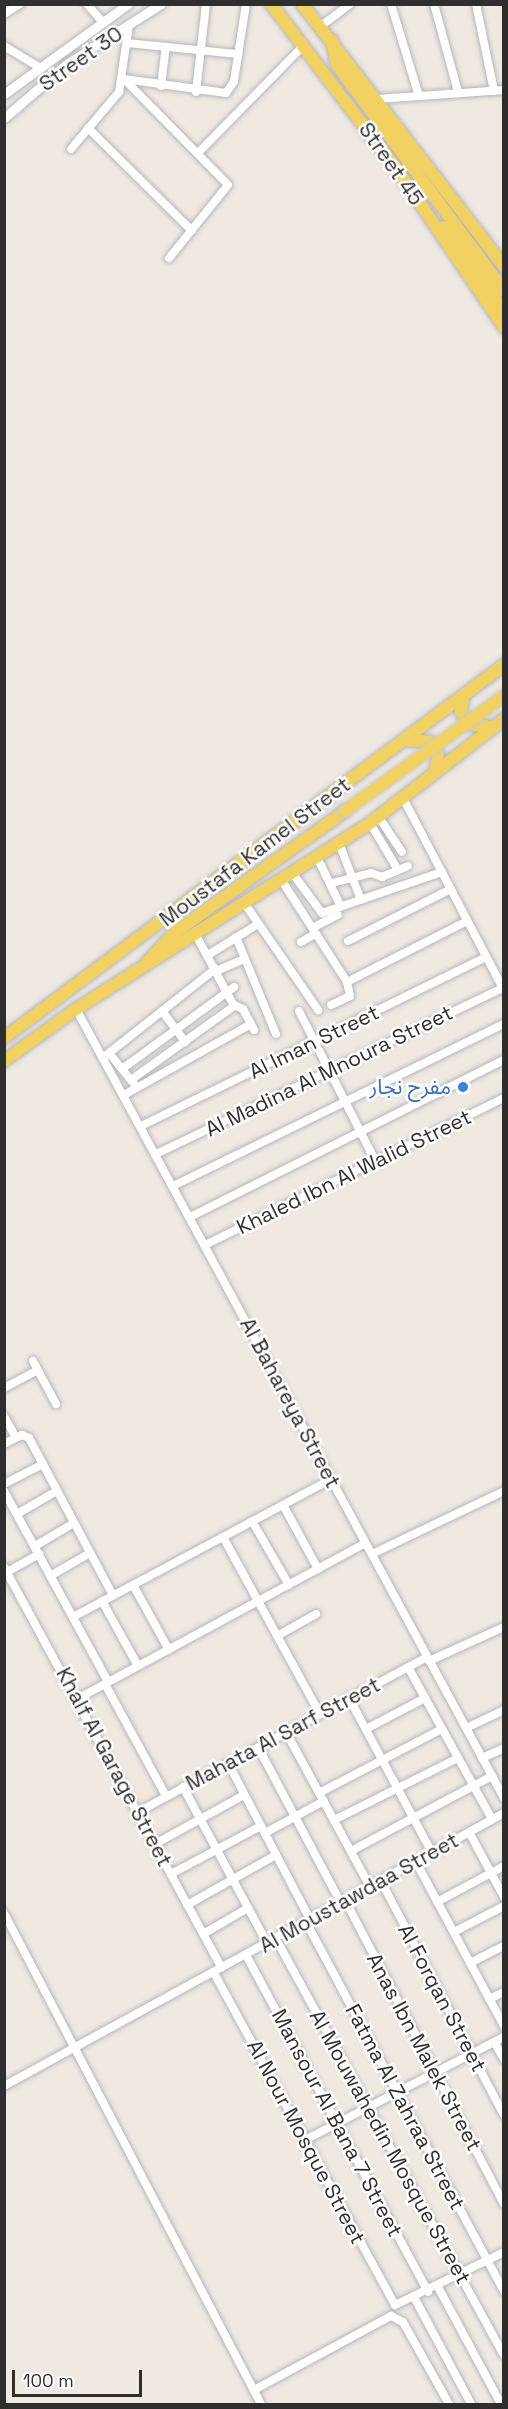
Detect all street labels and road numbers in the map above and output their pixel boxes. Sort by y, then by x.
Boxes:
street label: Street 30 [35,21,127,97]
street label: Street 45 [353,118,429,210]
street label: Moustafa Kamel Street [155,772,355,932]
street label: Al Madina Al Mnoura Street [201,1000,457,1142]
street label: Al Iman Street [245,1000,383,1084]
street label: Khaled Ibn Al Walid Street [232,1104,476,1240]
street label: Al Bahareya Street [234,1314,346,1492]
street label: Khalf Al Garage Street [51,1663,177,1871]
street label: Mahata Al Sarf Street [181,1672,385,1796]
street label: Al Moustawdaa Street [255,1828,463,1958]
street label: Al Forqan Street [392,1920,492,2076]
street label: Anas Ibn Malek Street [361,1949,487,2155]
street label: Fatma Al Zahraa Street [340,2000,470,2214]
street label: Mansour Al Bana 7 Street [266,2005,408,2241]
street label: Al Mouwahedin Mosque Street [304,2006,476,2288]
street label: Al Nour Mosque Street [241,2036,371,2248]

